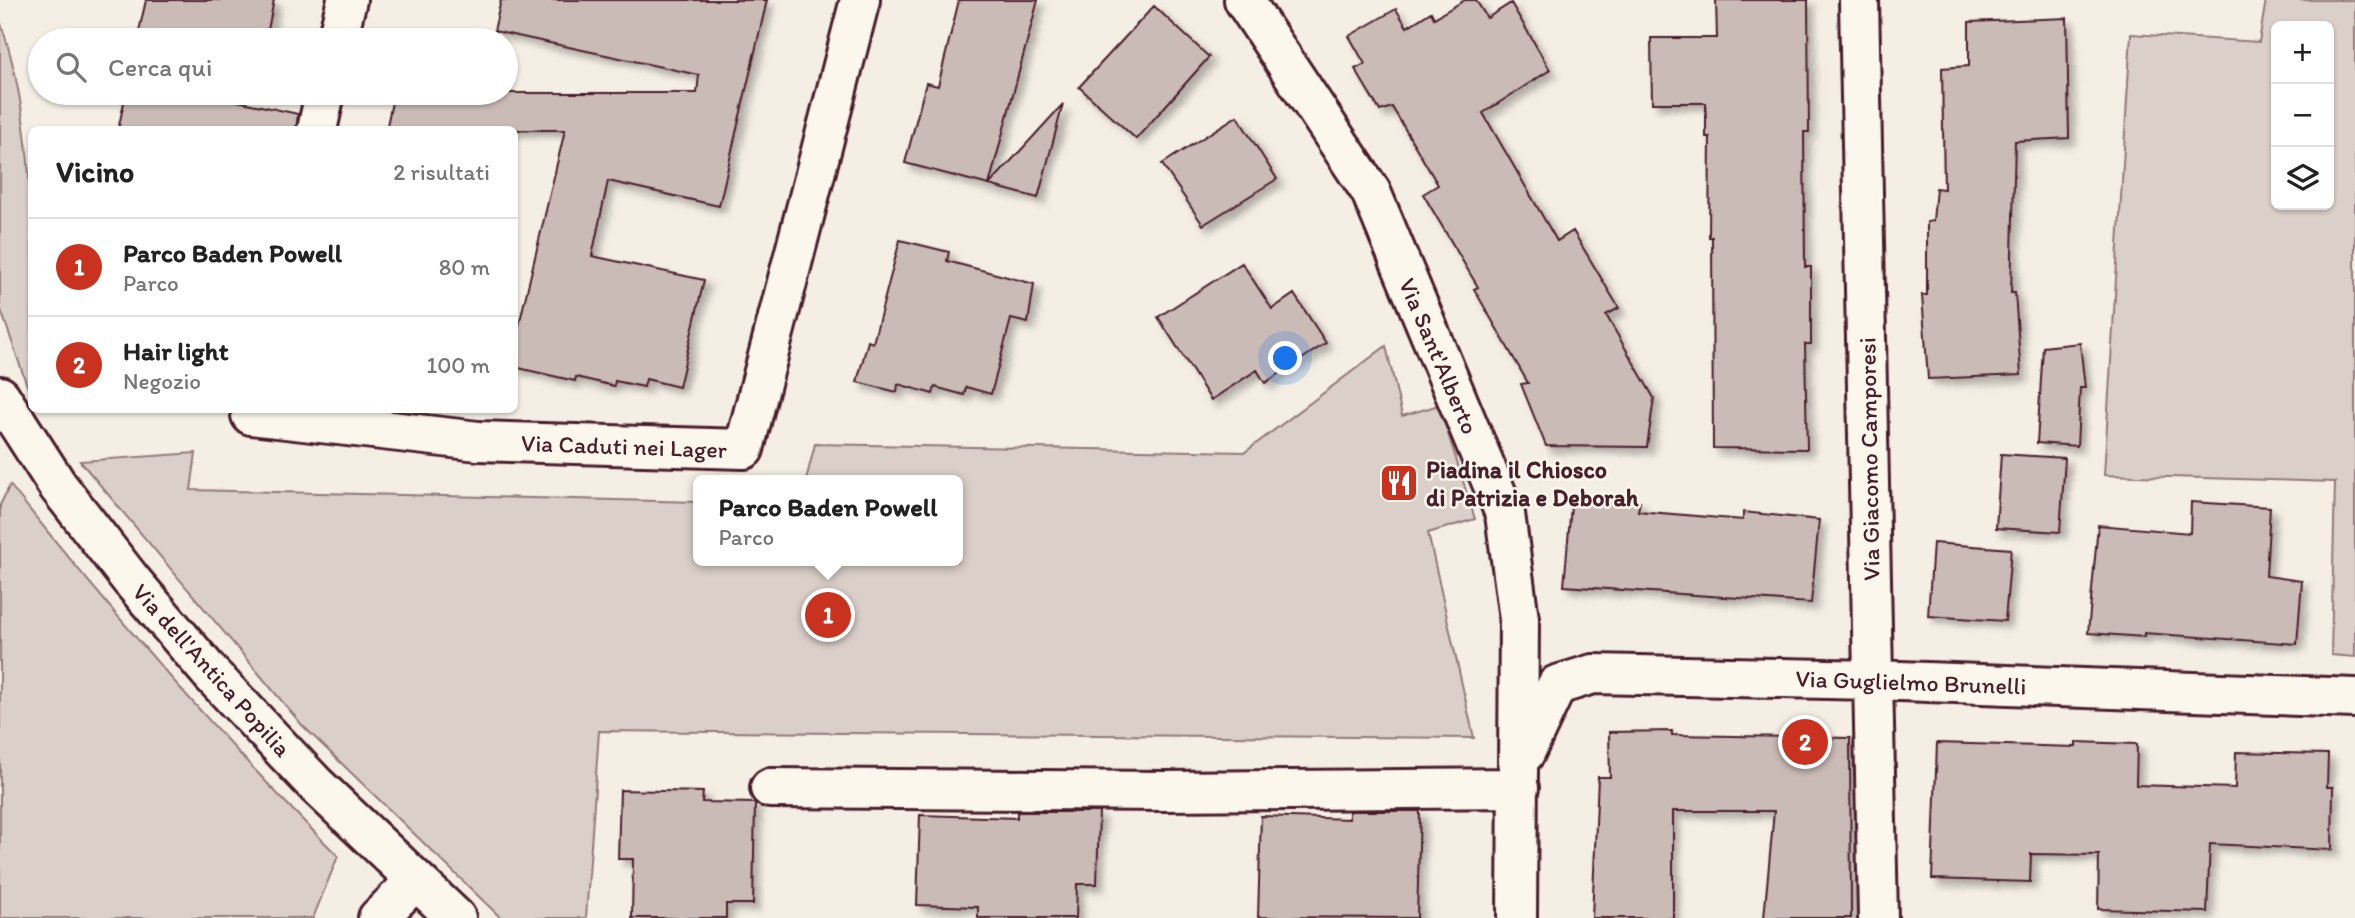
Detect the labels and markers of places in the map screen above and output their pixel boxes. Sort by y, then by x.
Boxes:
place label: Piadina il Chiosco di Patrizia e Deborah [1426,455,1639,512]
restaurant icon: Piadina il Chiosco di Patrizia e Deborah [1378,462,1420,504]
pin: 1 [805,589,851,641]
pin: 2 [1782,716,1828,768]

